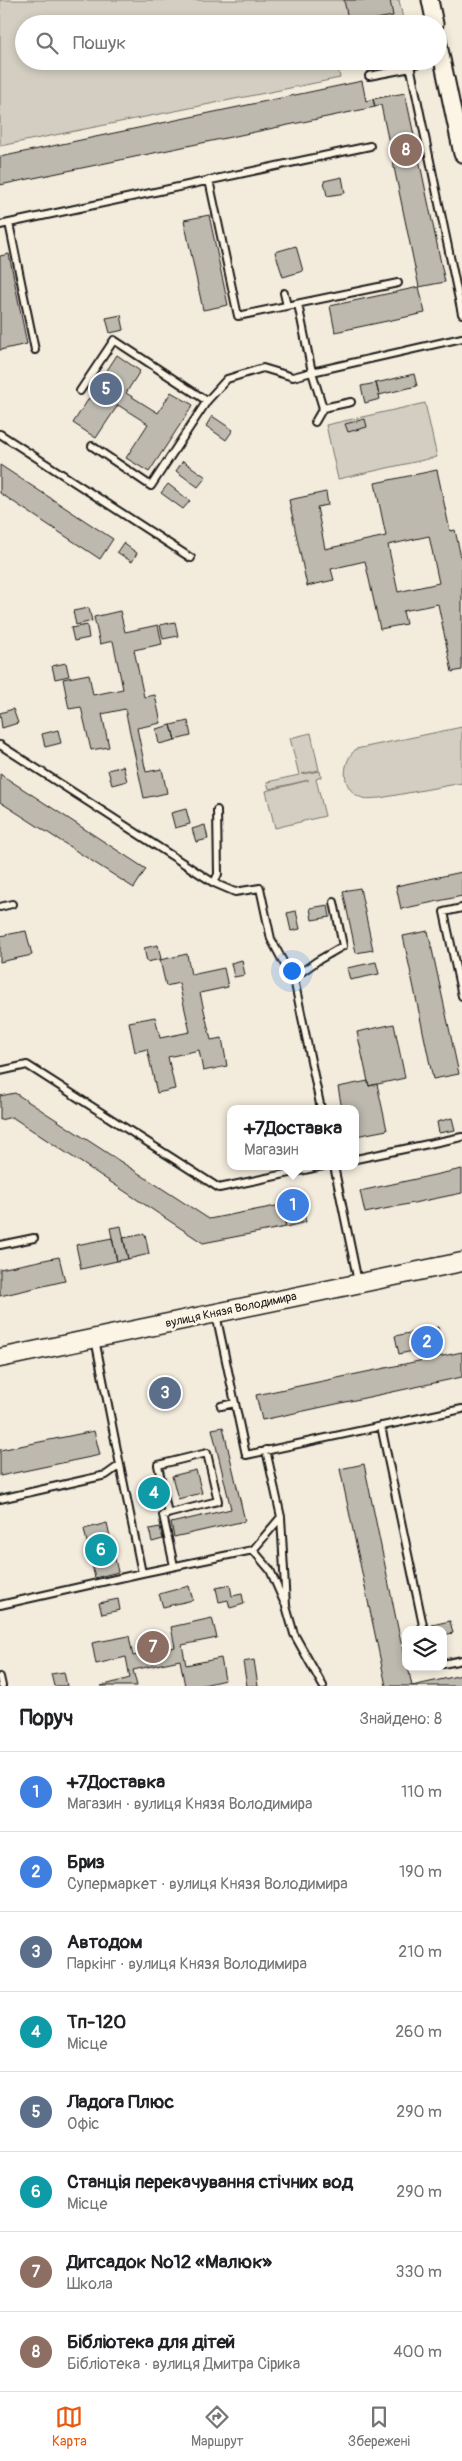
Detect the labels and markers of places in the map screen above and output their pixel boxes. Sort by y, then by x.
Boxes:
pin: 8 [390,131,422,169]
pin: 5 [90,370,122,408]
pin: 1 [277,1186,309,1224]
pin: 2 [411,1323,443,1361]
pin: 3 [149,1374,181,1412]
pin: 4 [138,1474,170,1512]
pin: 6 [85,1531,117,1569]
pin: 7 [137,1628,169,1666]

